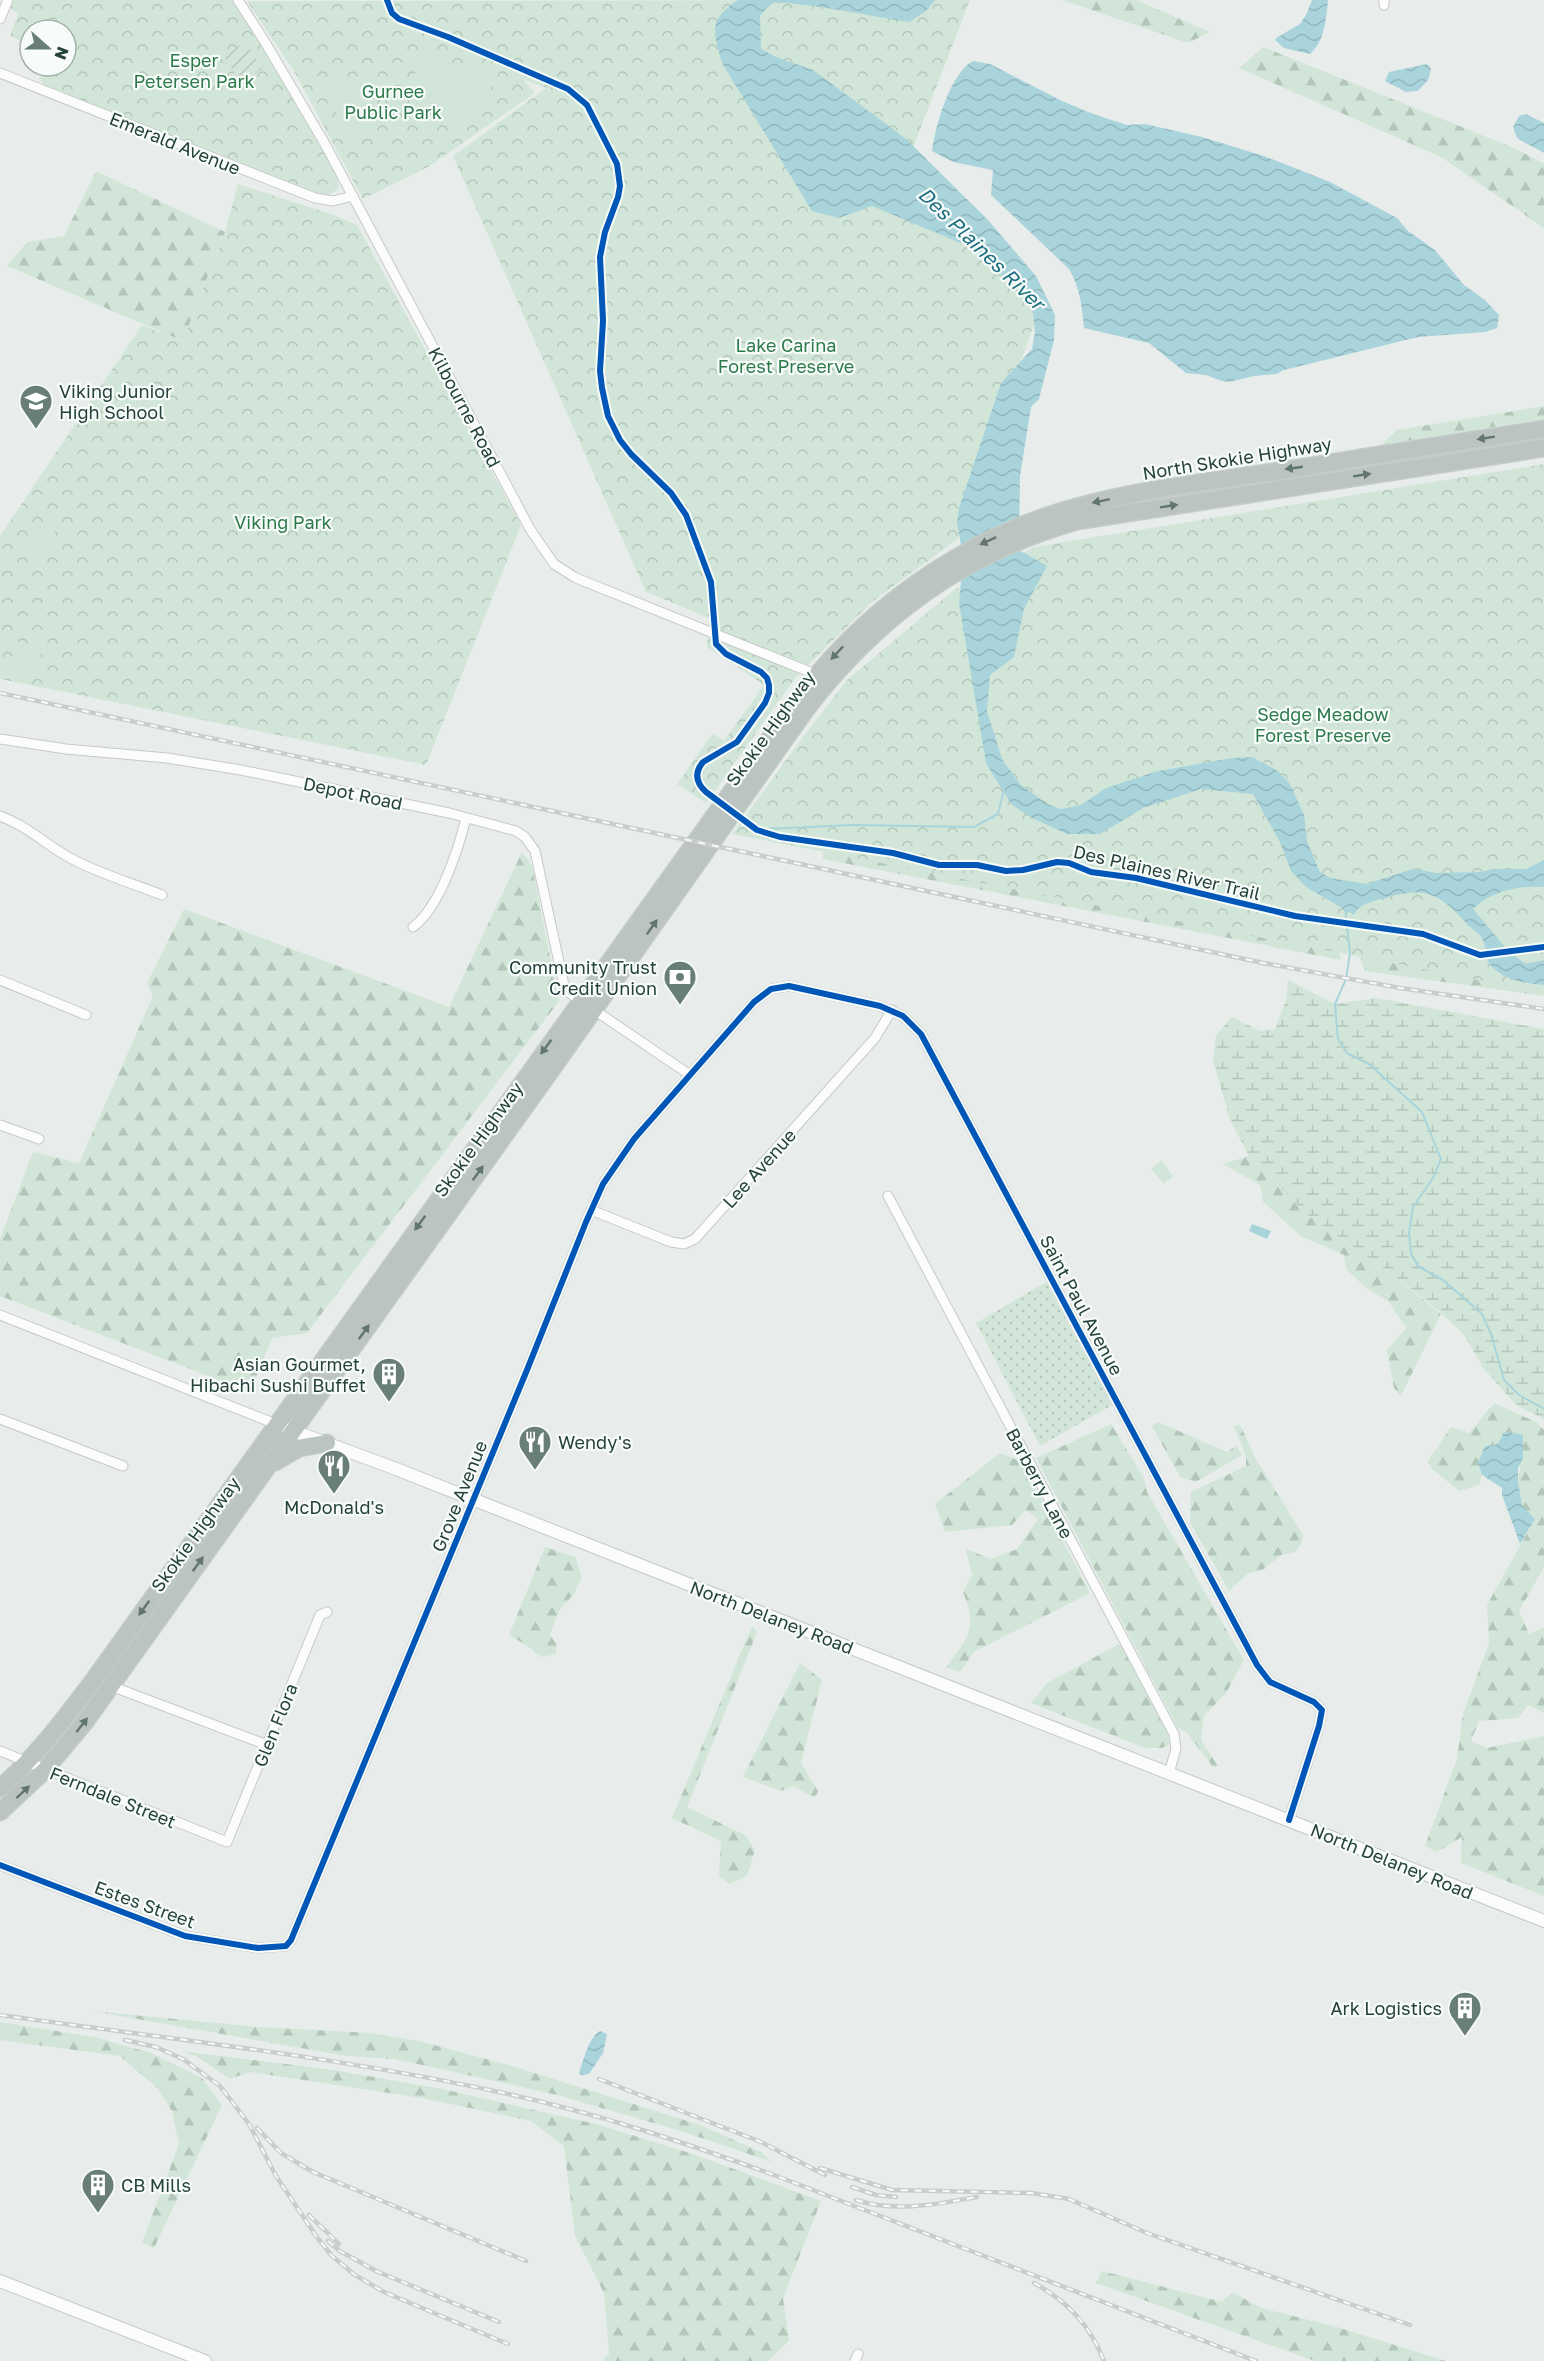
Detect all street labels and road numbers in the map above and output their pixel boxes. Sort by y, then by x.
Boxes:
street label: Emerald Avenue [106,107,244,179]
street label: Kilbourne Road [424,343,506,471]
street label: North Skokie Highway [1141,432,1333,484]
street label: Skokie Highway [721,666,819,790]
street label: Depot Road [301,772,405,814]
street label: Des Plaines River Trail [1071,840,1263,904]
street label: Skokie Highway [429,1077,527,1201]
street label: Lee Avenue [718,1124,800,1212]
street label: Saint Paul Avenue [1036,1231,1128,1379]
street label: Barberry Lane [1002,1424,1078,1542]
street label: Grove Avenue [427,1437,491,1555]
street label: Skokie Highway [146,1472,244,1596]
street label: North Delaney Road [687,1576,857,1658]
street label: Glen Flora [248,1680,302,1770]
street label: Ferndale Street [47,1762,179,1832]
street label: North Delaney Road [1307,1818,1477,1904]
street label: Estes Street [92,1876,198,1932]

